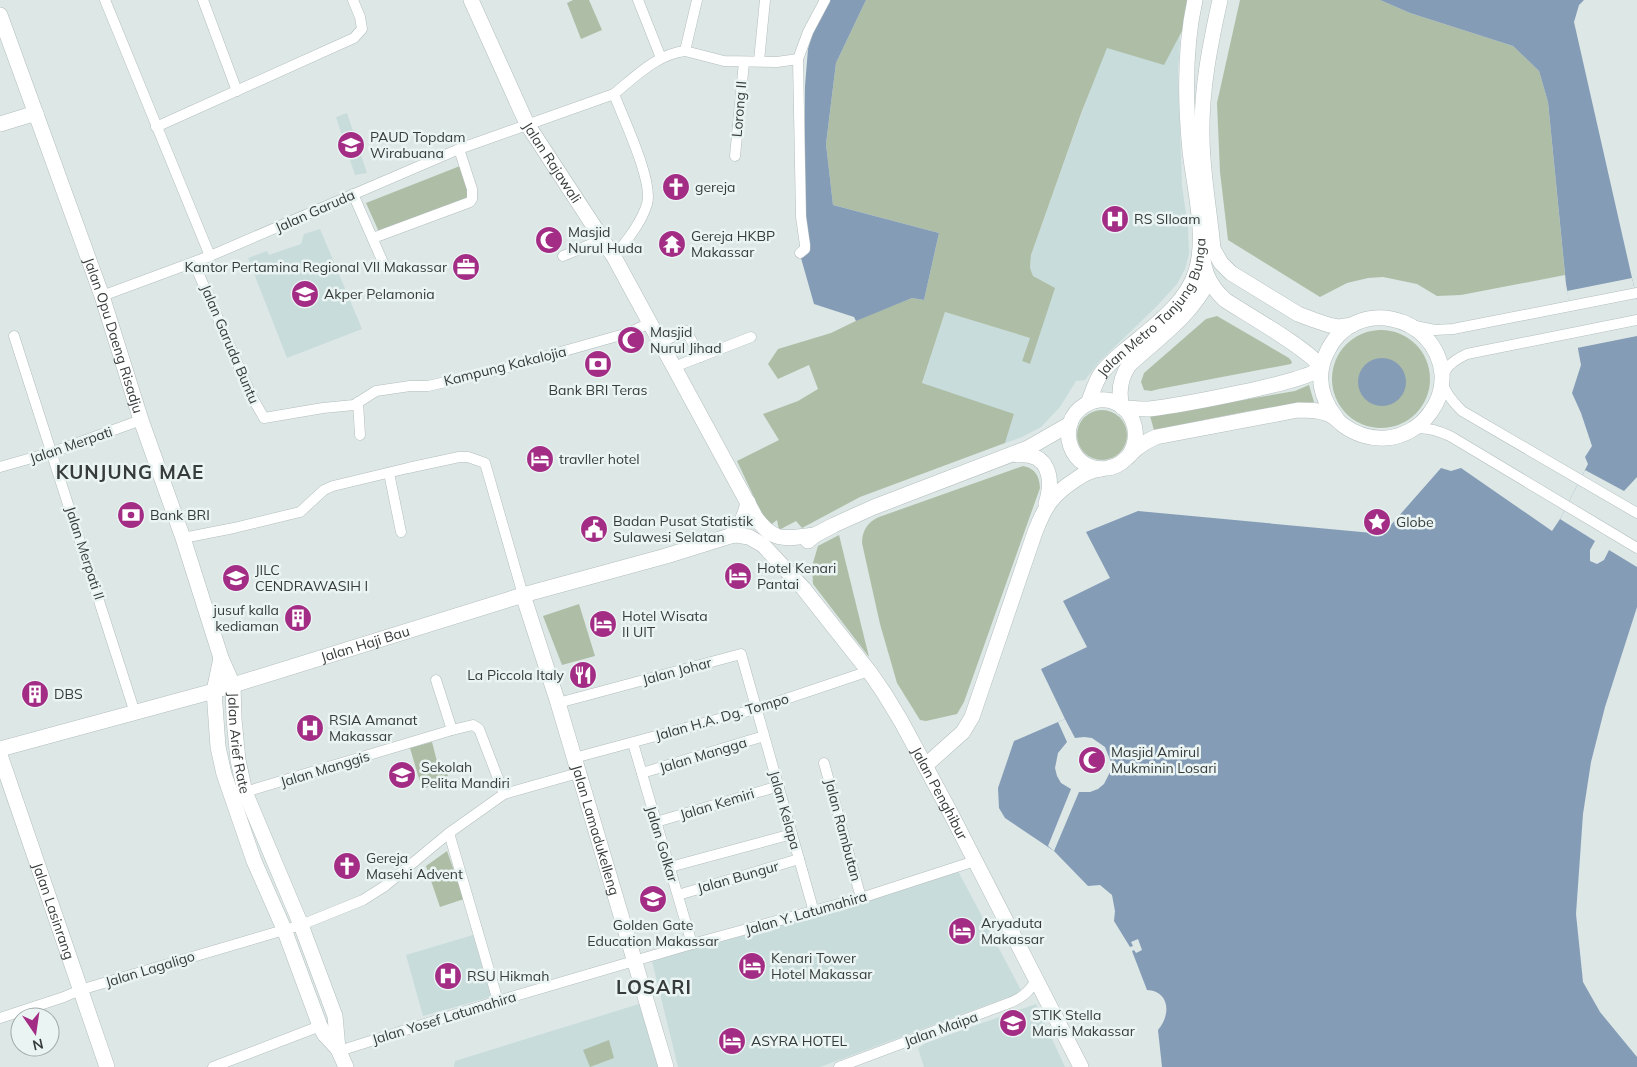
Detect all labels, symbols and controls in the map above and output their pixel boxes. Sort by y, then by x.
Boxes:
street label: Lorong II [728,80,750,138]
street label: Jalan Rajawali [519,118,585,207]
place label: PAUD Topdam Wirabuana [370,128,466,162]
school or university icon: PAUD Topdam Wirabuana [336,130,366,160]
church icon: gereja [661,172,691,202]
place label: gereja [695,178,735,196]
street label: Jalan Garuda [272,185,358,237]
hospital icon: RS SIloam [1100,204,1130,234]
place label: RS SIloam [1134,210,1200,228]
place label: Masjid Nurul Huda [568,223,642,257]
mosque icon: Masjid Nurul Huda [534,225,564,255]
place label: Gereja HKBP Makassar [691,227,775,261]
temple icon: Gereja HKBP Makassar [657,229,687,259]
street label: Jalan Metro Tanjung Bunga [1093,238,1209,380]
office icon: Kantor Pertamina Regional VII Makassar [451,252,481,282]
street label: Jalan Opu Daeng Risadju [80,255,147,415]
place label: Kantor Pertamina Regional VII Makassar [184,258,448,276]
school or university icon: Akper Pelamonia [290,279,320,309]
street label: Jalan Garuda Buntu [197,282,263,406]
place label: Akper Pelamonia [324,285,435,303]
place label: Masjid Nurul Jihad [650,323,722,357]
mosque icon: Masjid Nurul Jihad [616,325,646,355]
street label: Kampung Kakalojia [442,342,568,390]
bank icon: Bank BRI Teras [583,349,613,379]
place label: Bank BRI Teras [549,381,647,399]
street label: Jalan Merpati [27,422,115,468]
hotel icon: travller hotel [525,444,555,474]
place label: travller hotel [559,450,640,468]
district label: KUNJUNG MAE [56,460,204,484]
bank icon: Bank BRI [116,500,146,530]
street label: Jalan Merpati II [61,504,109,602]
place label: Bank BRI [150,506,210,524]
place icon: Globe [1362,507,1392,537]
place label: Badan Pusat Statistik Sulawesi Selatan [613,512,754,546]
place label: Globe [1396,513,1434,531]
public building icon: Badan Pusat Statistik Sulawesi Selatan [579,514,609,544]
place label: Hotel Kenari Pantai [757,559,836,593]
place label: JILC CENDRAWASIH I [255,561,368,595]
hotel icon: Hotel Kenari Pantai [723,561,753,591]
school or university icon: JILC CENDRAWASIH I [221,563,251,593]
place label: jusuf kalla kediaman [213,601,279,635]
building icon: jusuf kalla kediaman [283,603,313,633]
place label: Hotel Wisata II UIT [622,607,708,641]
hotel icon: Hotel Wisata II UIT [588,609,618,639]
street label: Jalan Haji Bau [318,622,412,666]
street label: Jalan Johar [640,653,714,689]
restaurant icon: La Piccola Italy [568,660,598,690]
place label: La Piccola Italy [467,666,565,684]
building icon: DBS [20,679,50,709]
place label: DBS [54,685,83,703]
street label: Jalan H.A. Dg. Tompo [653,689,791,745]
street label: Jalan Arief Rate [224,692,254,795]
place label: RSIA Amanat Makassar [329,711,418,745]
hospital icon: RSIA Amanat Makassar [295,713,325,743]
street label: Jalan Mangga [657,733,749,777]
place label: Masjid Amirul Mukminin Losari [1111,743,1217,777]
street label: Jalan Penghibur [908,744,972,844]
mosque icon: Masjid Amirul Mukminin Losari [1077,745,1107,775]
street label: Jalan Manggis [278,747,372,791]
place label: Sekolah Pelita Mandiri [421,758,510,792]
school or university icon: Sekolah Pelita Mandiri [387,760,417,790]
street label: Jalan Lamadukelleng [568,762,624,898]
street label: Jalan Kelapa [765,768,805,852]
street label: Jalan Rambutan [821,777,865,883]
street label: Jalan Kemiri [678,784,756,824]
street label: Jalan Golkar [642,804,682,885]
place label: Gereja Masehi Advent [366,849,463,883]
church icon: Gereja Masehi Advent [332,851,362,881]
street label: Jalan Bungur [695,857,782,897]
street label: Jalan Lasinrang [29,860,78,962]
school or university icon: Golden Gate Education Makassar [638,884,668,914]
street label: Jalan Y. Latumahira [743,887,869,939]
place label: Aryaduta Makassar [981,914,1045,948]
place label: Golden Gate Education Makassar [587,916,720,950]
hotel icon: Aryaduta Makassar [947,916,977,946]
street label: Jalan Lagaligo [103,947,197,991]
place label: Kenari Tower Hotel Makassar [771,949,873,983]
hotel icon: Kenari Tower Hotel Makassar [737,951,767,981]
hospital icon: RSU Hikmah [433,961,463,991]
place label: RSU Hikmah [467,967,549,985]
district label: LOSARI [616,975,692,999]
street label: Jalan Yosef Latumahira [370,988,518,1048]
place label: STIK Stella Maris Makassar [1032,1006,1136,1040]
north arrow [10,1007,60,1057]
street label: Jalan Maipa [902,1007,980,1051]
school or university icon: STIK Stella Maris Makassar [998,1008,1028,1038]
hotel icon: ASYRA HOTEL [717,1026,747,1056]
place label: ASYRA HOTEL [751,1032,847,1050]
text: N [31,1035,45,1055]

